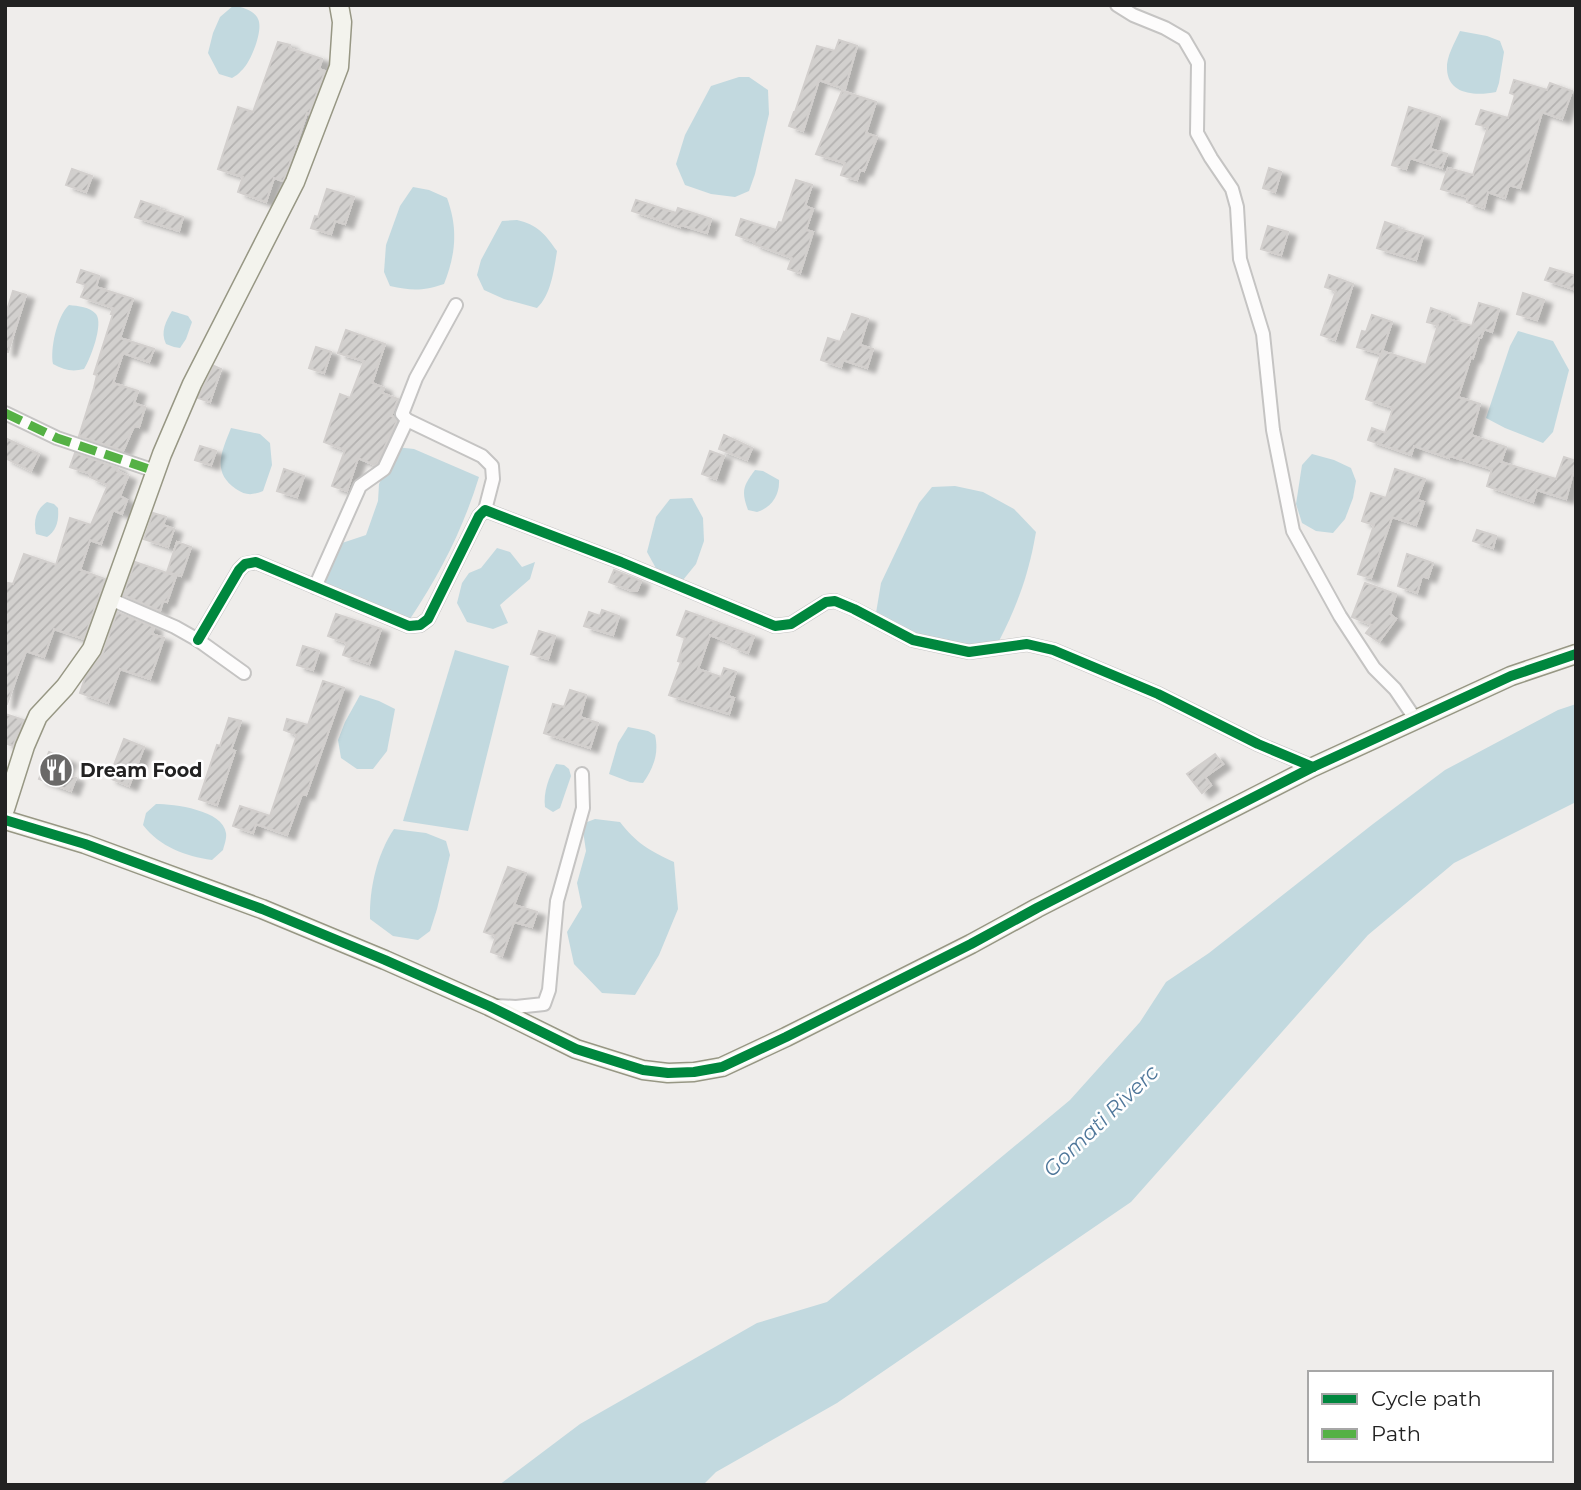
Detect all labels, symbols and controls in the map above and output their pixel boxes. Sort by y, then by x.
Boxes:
restaurant icon: Dream Food [37,751,75,789]
place label: Dream Food [80,759,202,782]
water label: Gomati Riverc [1038,1059,1163,1182]
legend [1308,1371,1553,1462]
text: Cycle path [1371,1386,1482,1411]
text: Path [1371,1421,1421,1446]

